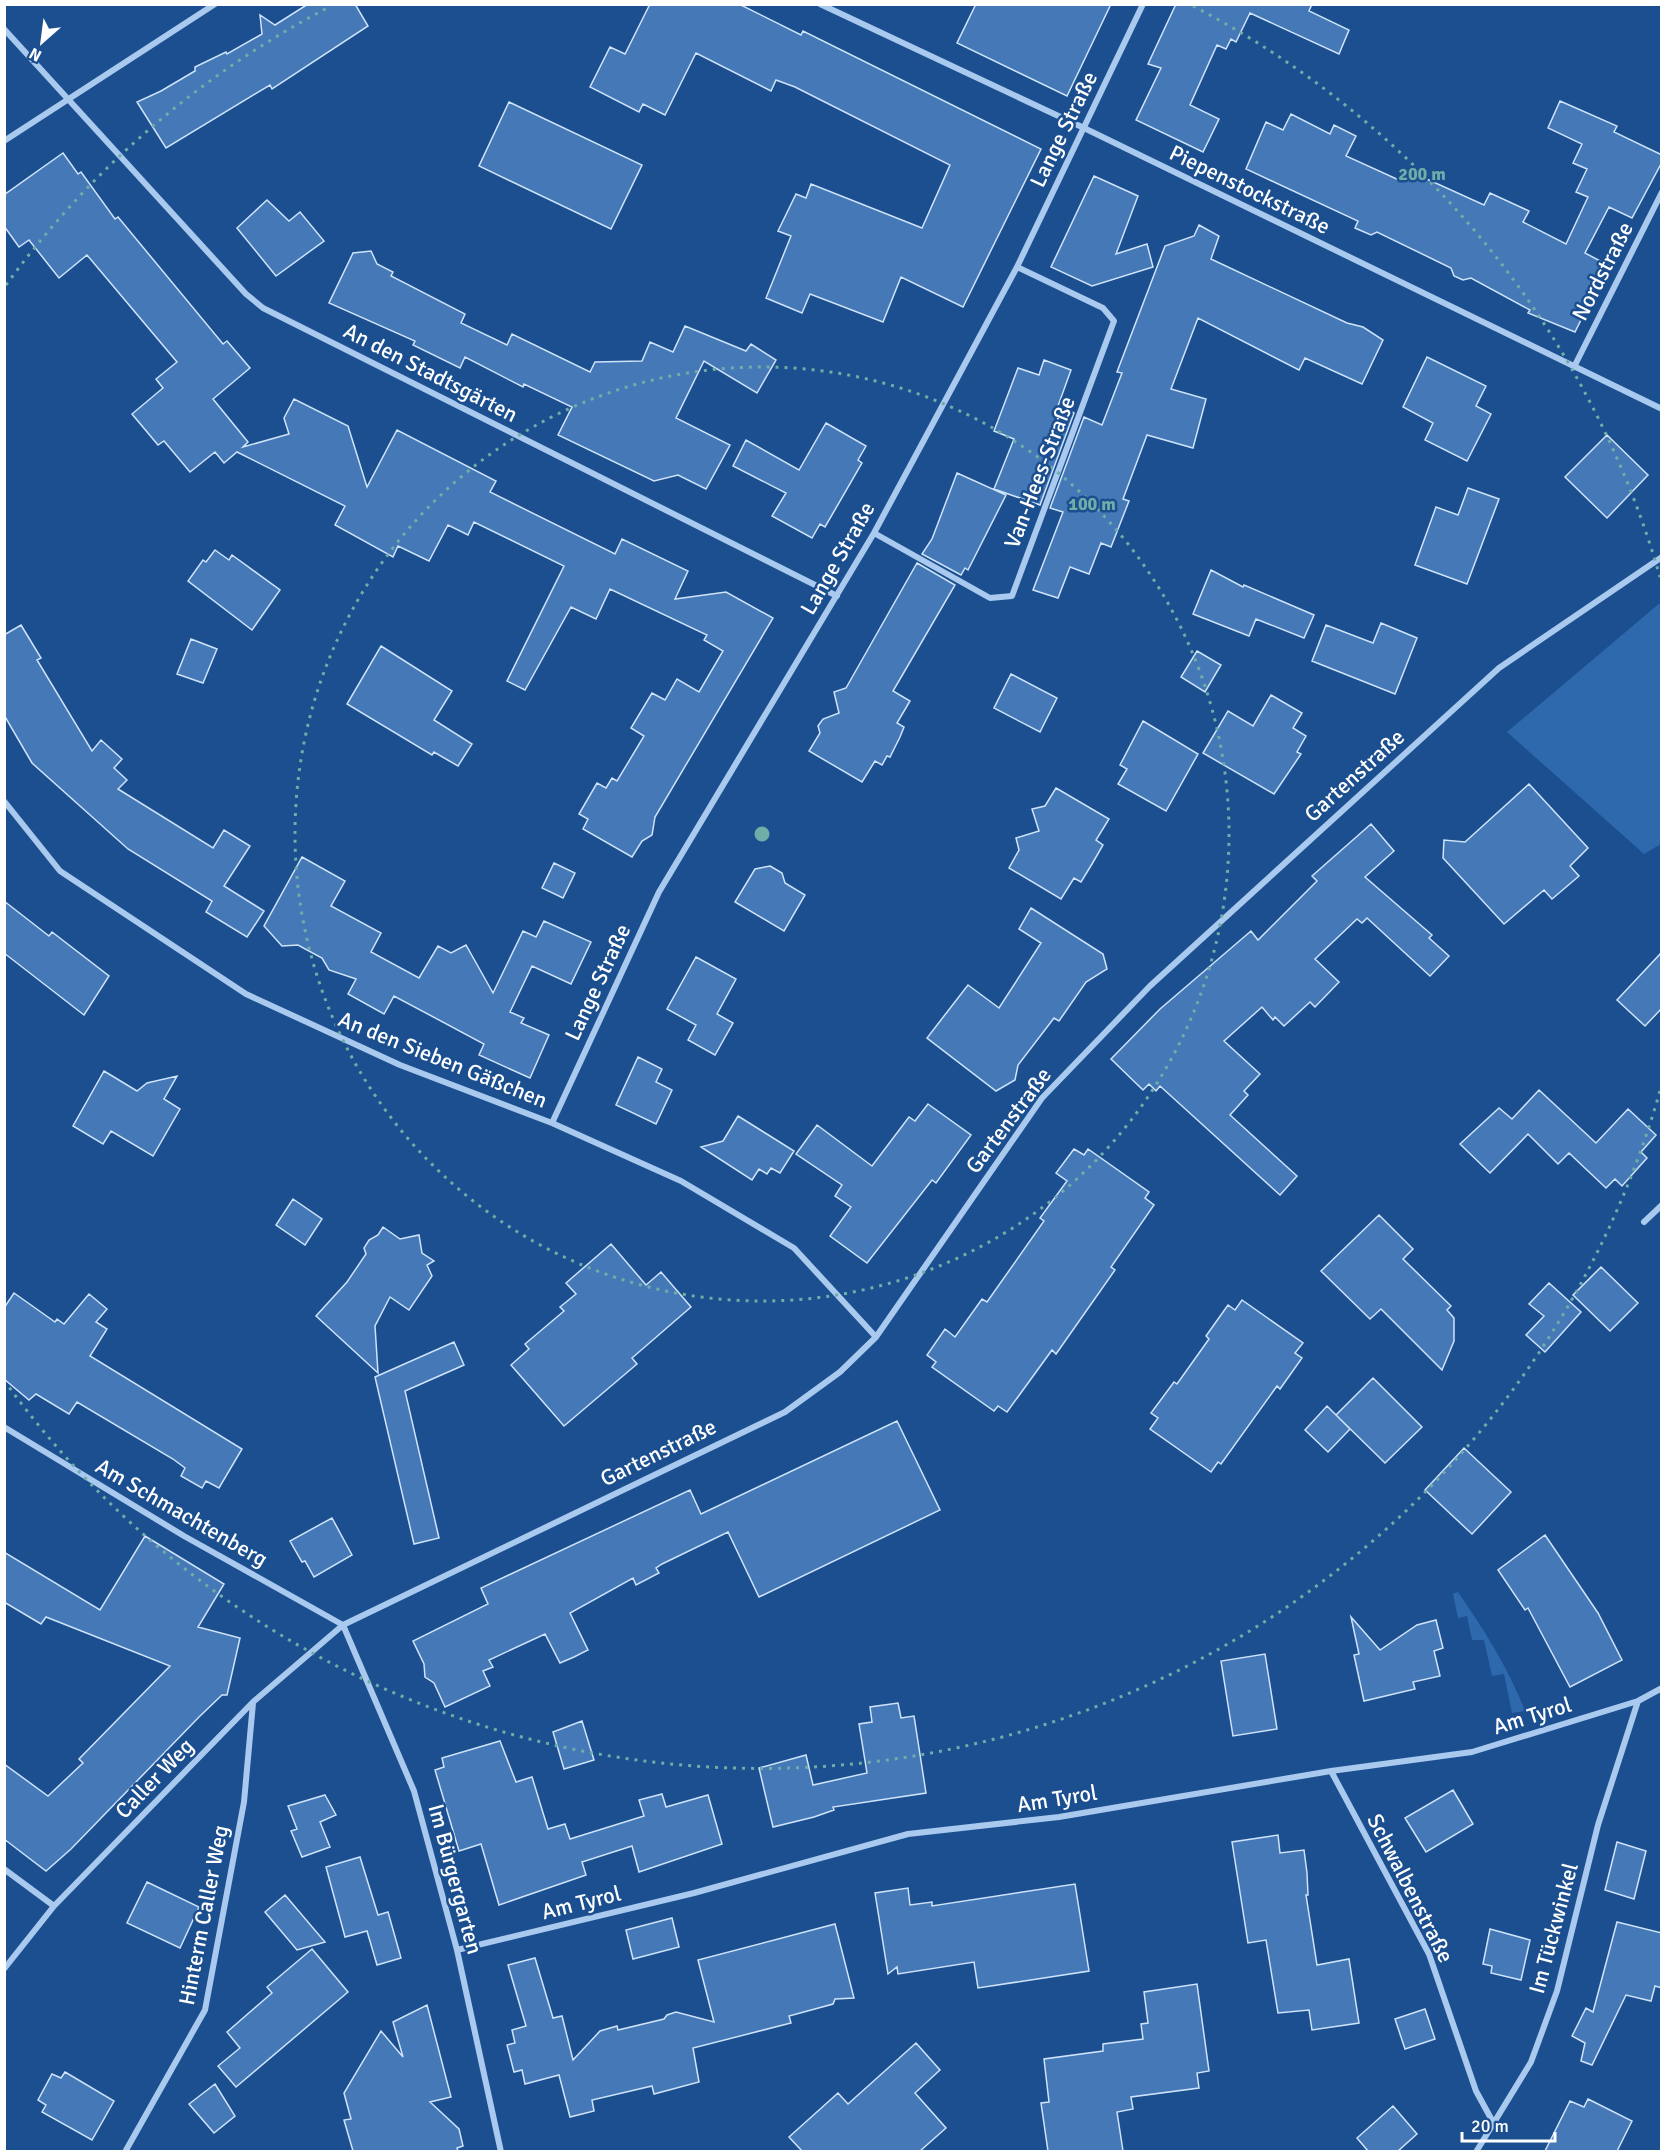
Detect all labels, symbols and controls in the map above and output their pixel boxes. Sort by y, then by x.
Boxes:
north arrow [12,12,72,72]
text: N [26,43,45,66]
street label: Lange Straße [1024,67,1103,192]
street label: Piepenstockstraße [1165,139,1334,240]
text: 200 m [1398,163,1446,185]
street label: Nordstraße [1566,217,1639,325]
street label: An den Stadtsgärten [339,317,522,428]
street label: Van-Hees-Straße [998,392,1081,552]
text: 100 m [1068,493,1116,515]
street label: Lange Straße [794,497,881,619]
street label: Gartenstraße [1299,723,1410,827]
centre of rings [752,824,772,844]
street label: Lange Straße [559,920,636,1045]
street label: An den Sieben Gäßchen [334,1005,551,1114]
street label: Gartenstraße [960,1062,1057,1179]
street label: Gartenstraße [596,1413,721,1492]
street label: Am Schmachtenberg [91,1452,273,1573]
street label: Am Tyrol [1489,1691,1575,1740]
street label: Caller Weg [110,1733,199,1824]
street label: Am Tyrol [1015,1779,1099,1818]
street label: Im Bürgergarten [422,1801,489,1957]
street label: Schwalbenstraße [1361,1809,1460,1967]
street label: Hinterm Caller Weg [173,1823,234,2007]
street label: Im Tückwinkel [1523,1860,1584,1996]
street label: Am Tyrol [539,1880,624,1925]
scale bar [1462,2105,1555,2143]
text: 20 m [1471,2115,1509,2137]

